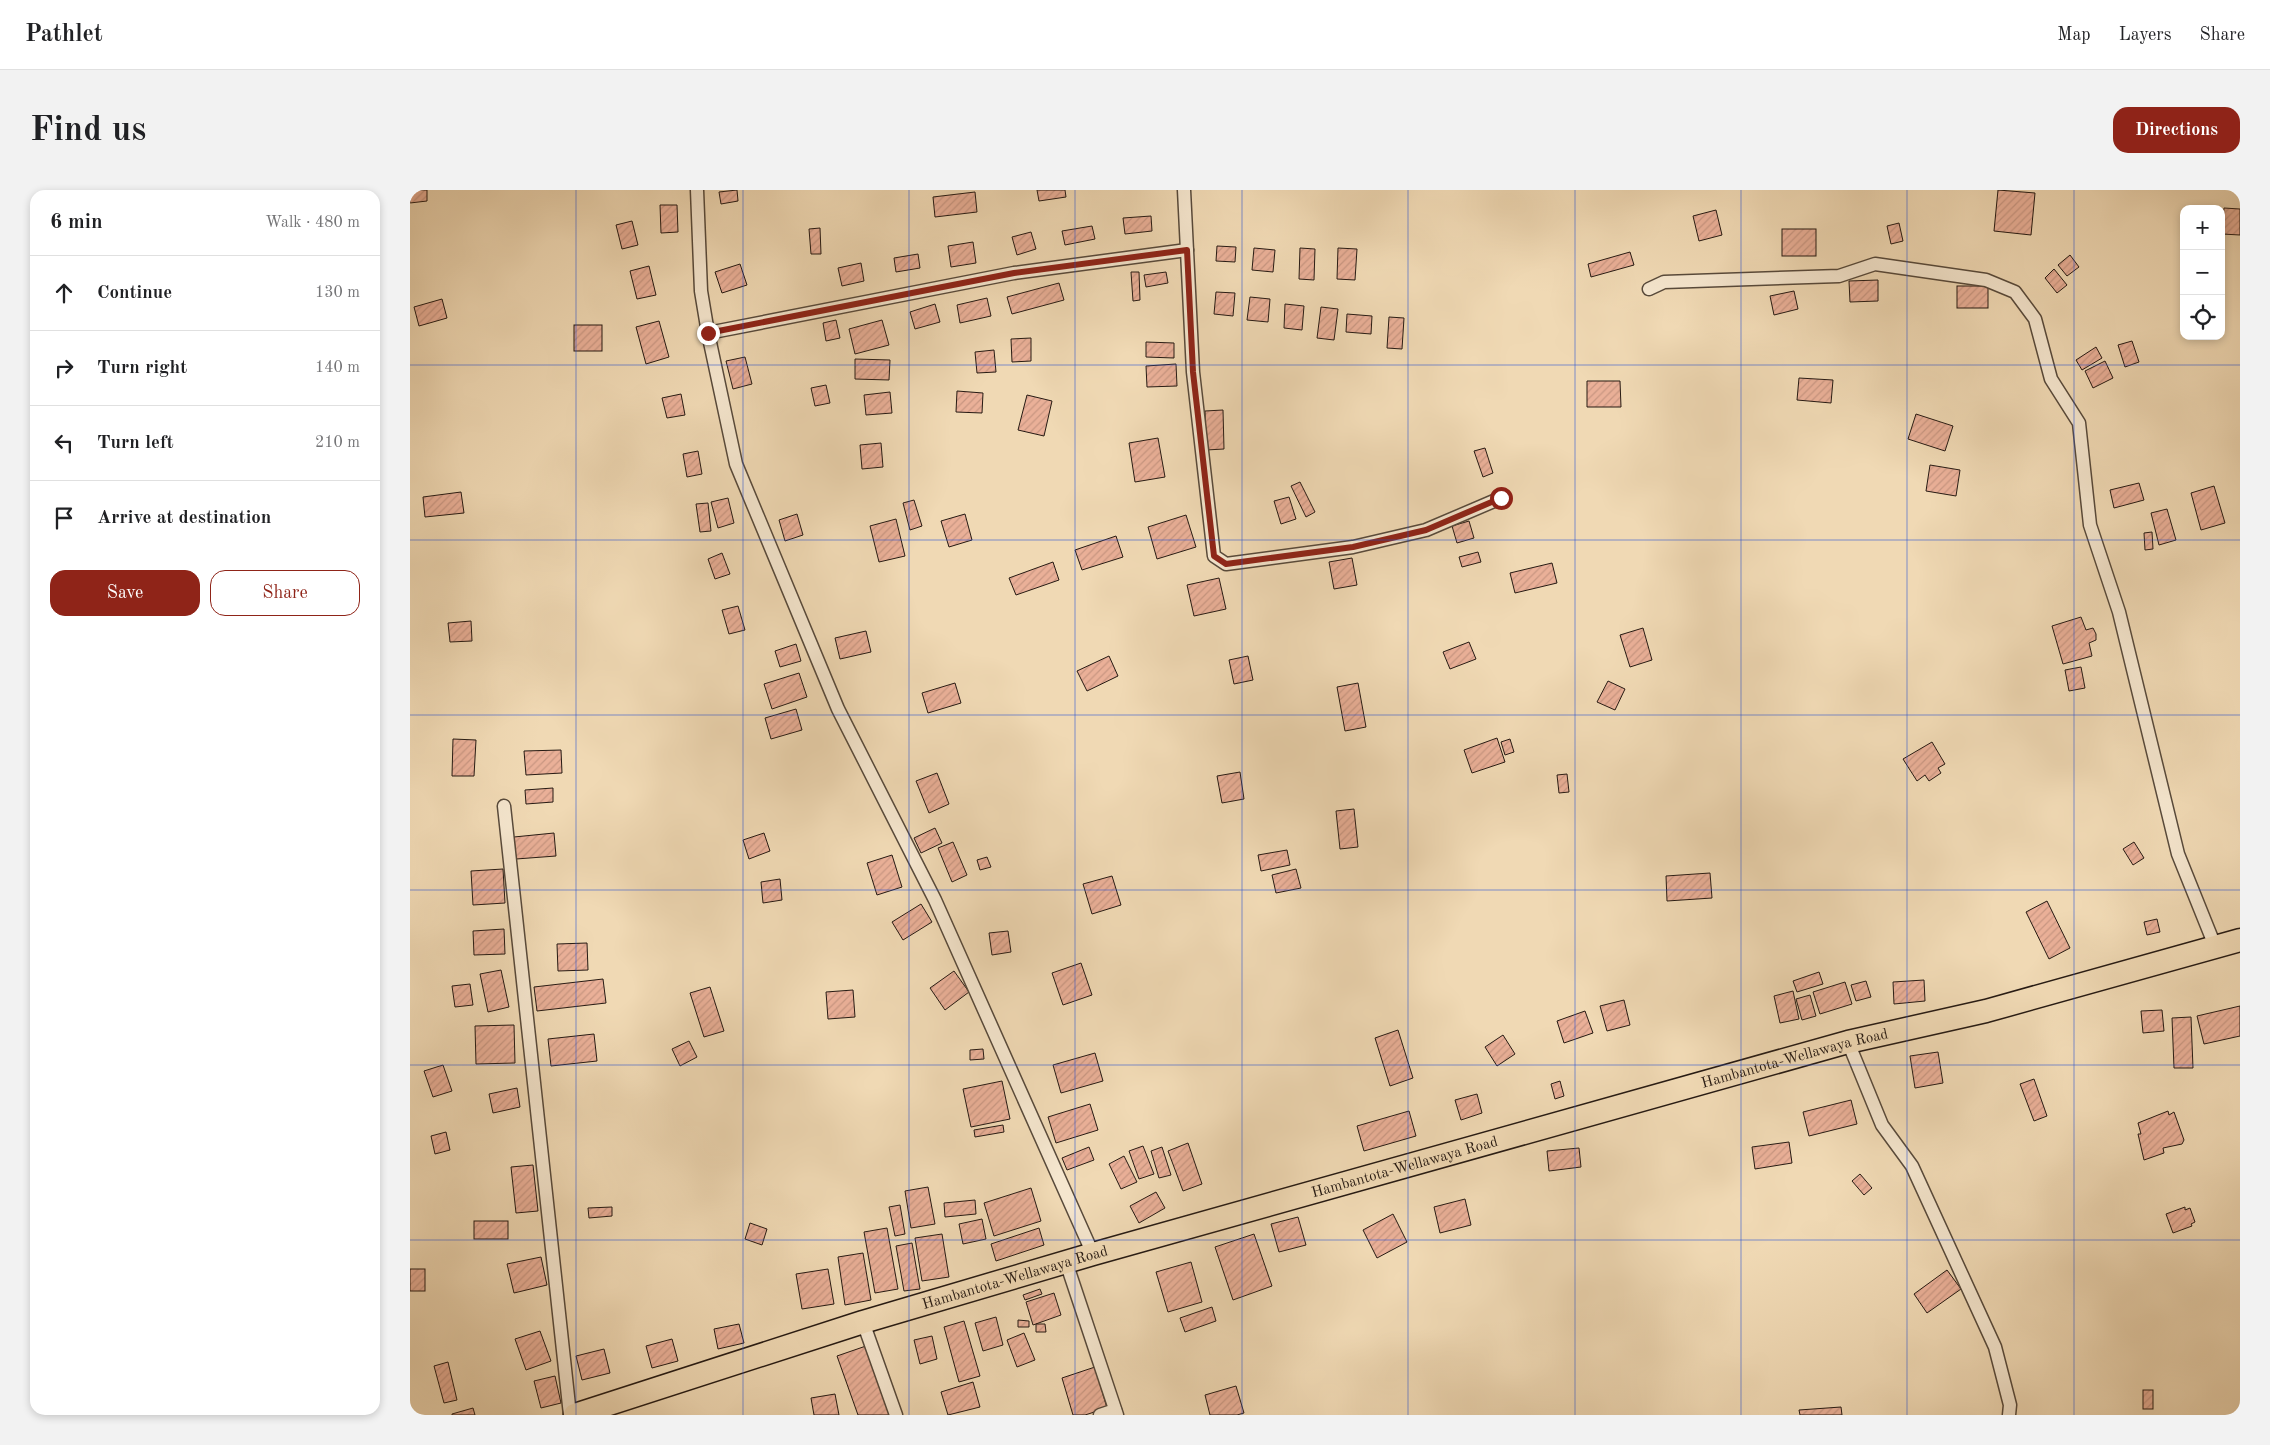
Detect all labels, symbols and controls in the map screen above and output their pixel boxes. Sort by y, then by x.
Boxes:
text: Pathlet [25,23,103,47]
text: Map [2057,26,2091,44]
text: Layers [2119,26,2171,44]
text: Share [2199,26,2245,44]
button: Directions [2113,107,2240,153]
text: Find us [30,113,146,148]
map controls [2180,205,2225,340]
button: + [2180,205,2225,250]
text: 6 min [50,212,103,233]
text: Walk · 480 m [265,215,360,231]
button: − [2180,250,2225,295]
icon: ahead [50,279,78,307]
text: Continue [97,284,172,303]
text: 130 m [315,285,360,301]
button: locate [2180,295,2225,340]
route end [697,322,720,345]
icon: right [50,354,78,382]
text: Turn right [97,359,187,378]
text: 140 m [315,360,360,376]
icon: left [50,429,78,457]
text: Turn left [97,434,174,453]
text: 210 m [315,435,360,451]
route start [1490,487,1513,510]
icon: arrive [50,504,78,532]
text: Arrive at destination [97,509,271,528]
button: Save [50,570,200,616]
button: Share [210,570,360,616]
street label: Hambantota-Wellawaya Road [1700,1027,1890,1092]
street label: Hambantota-Wellawaya Road [1310,1135,1500,1201]
street label: Hambantota-Wellawaya Road [921,1244,1110,1313]

